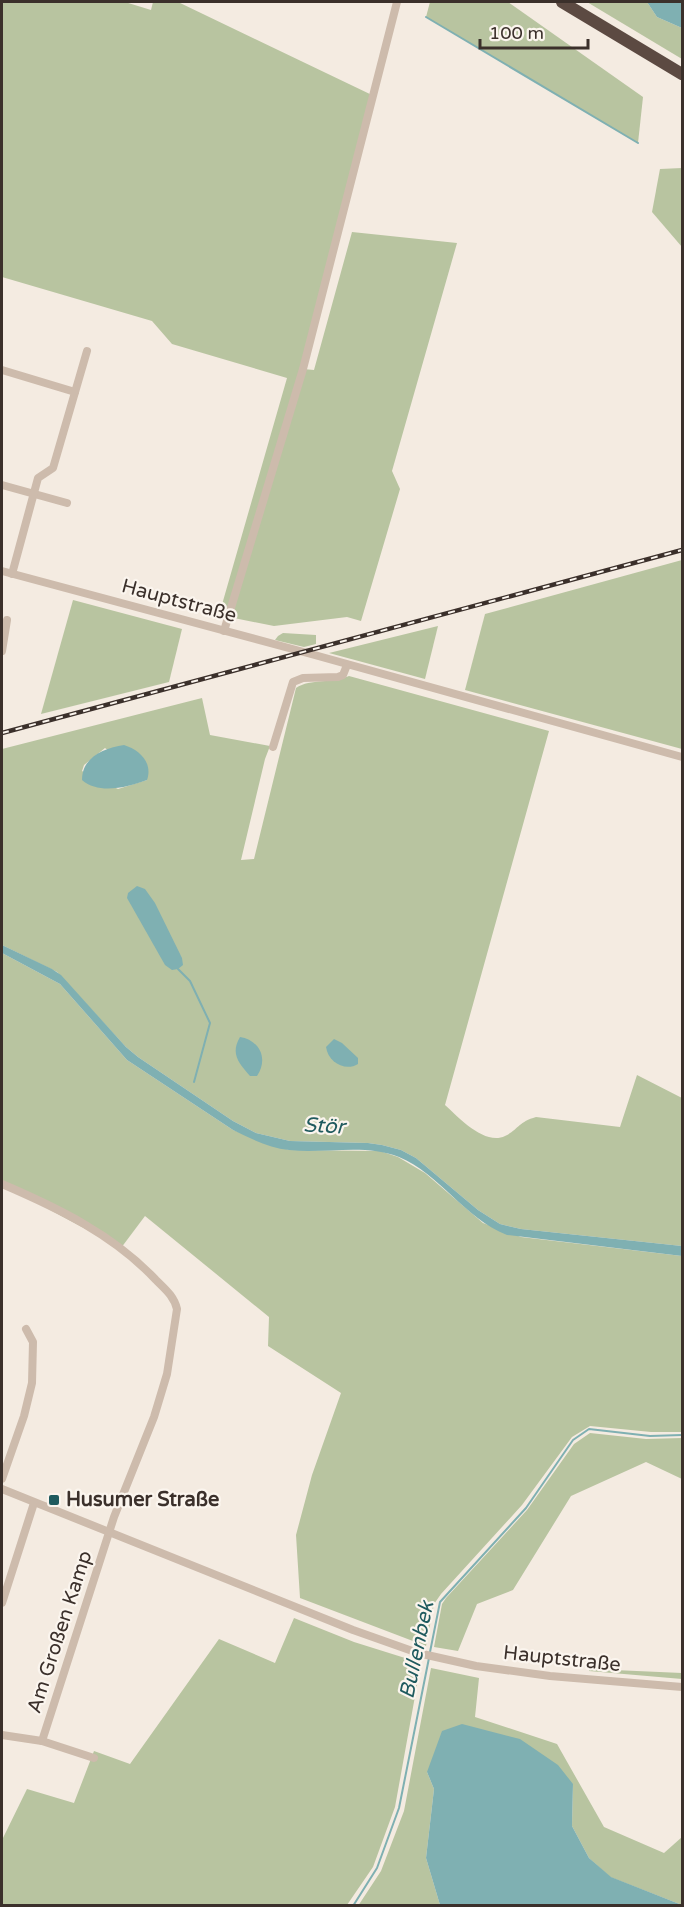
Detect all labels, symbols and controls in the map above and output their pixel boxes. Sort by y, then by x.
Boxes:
scale bar [480,12,588,50]
text: 100 m [489,22,544,44]
street label: Hauptstraße [119,574,239,628]
water label: Stör [303,1112,348,1140]
place label: Husumer Straße [66,1488,219,1512]
marker: Husumer Straße [47,1493,61,1507]
street label: Am Großen Kamp [22,1548,98,1716]
water label: Bullenbek [394,1598,440,1701]
street label: Hauptstraße [502,1641,622,1677]

